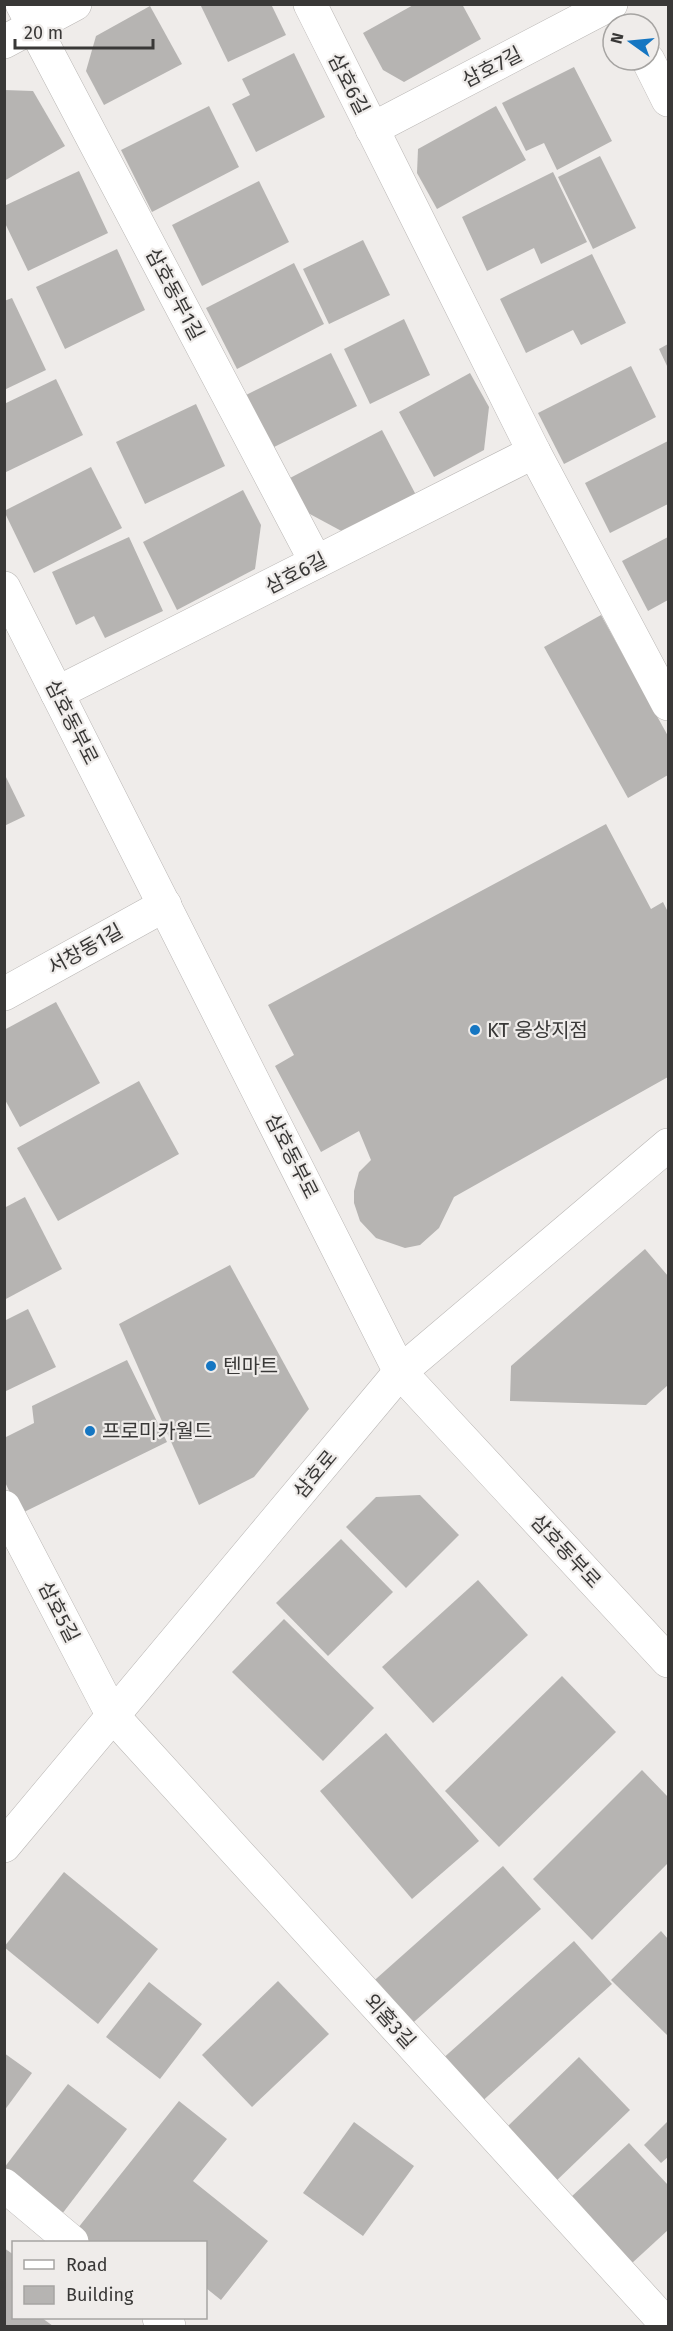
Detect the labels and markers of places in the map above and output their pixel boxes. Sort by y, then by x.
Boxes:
place label: KT 웅상지점 [487,1018,588,1042]
marker: KT 웅상지점 [468,1023,482,1037]
place label: 텐마트 [223,1354,278,1378]
marker: 텐마트 [204,1359,218,1373]
place label: 프로미카월드 [102,1419,212,1443]
marker: 프로미카월드 [83,1424,97,1438]

